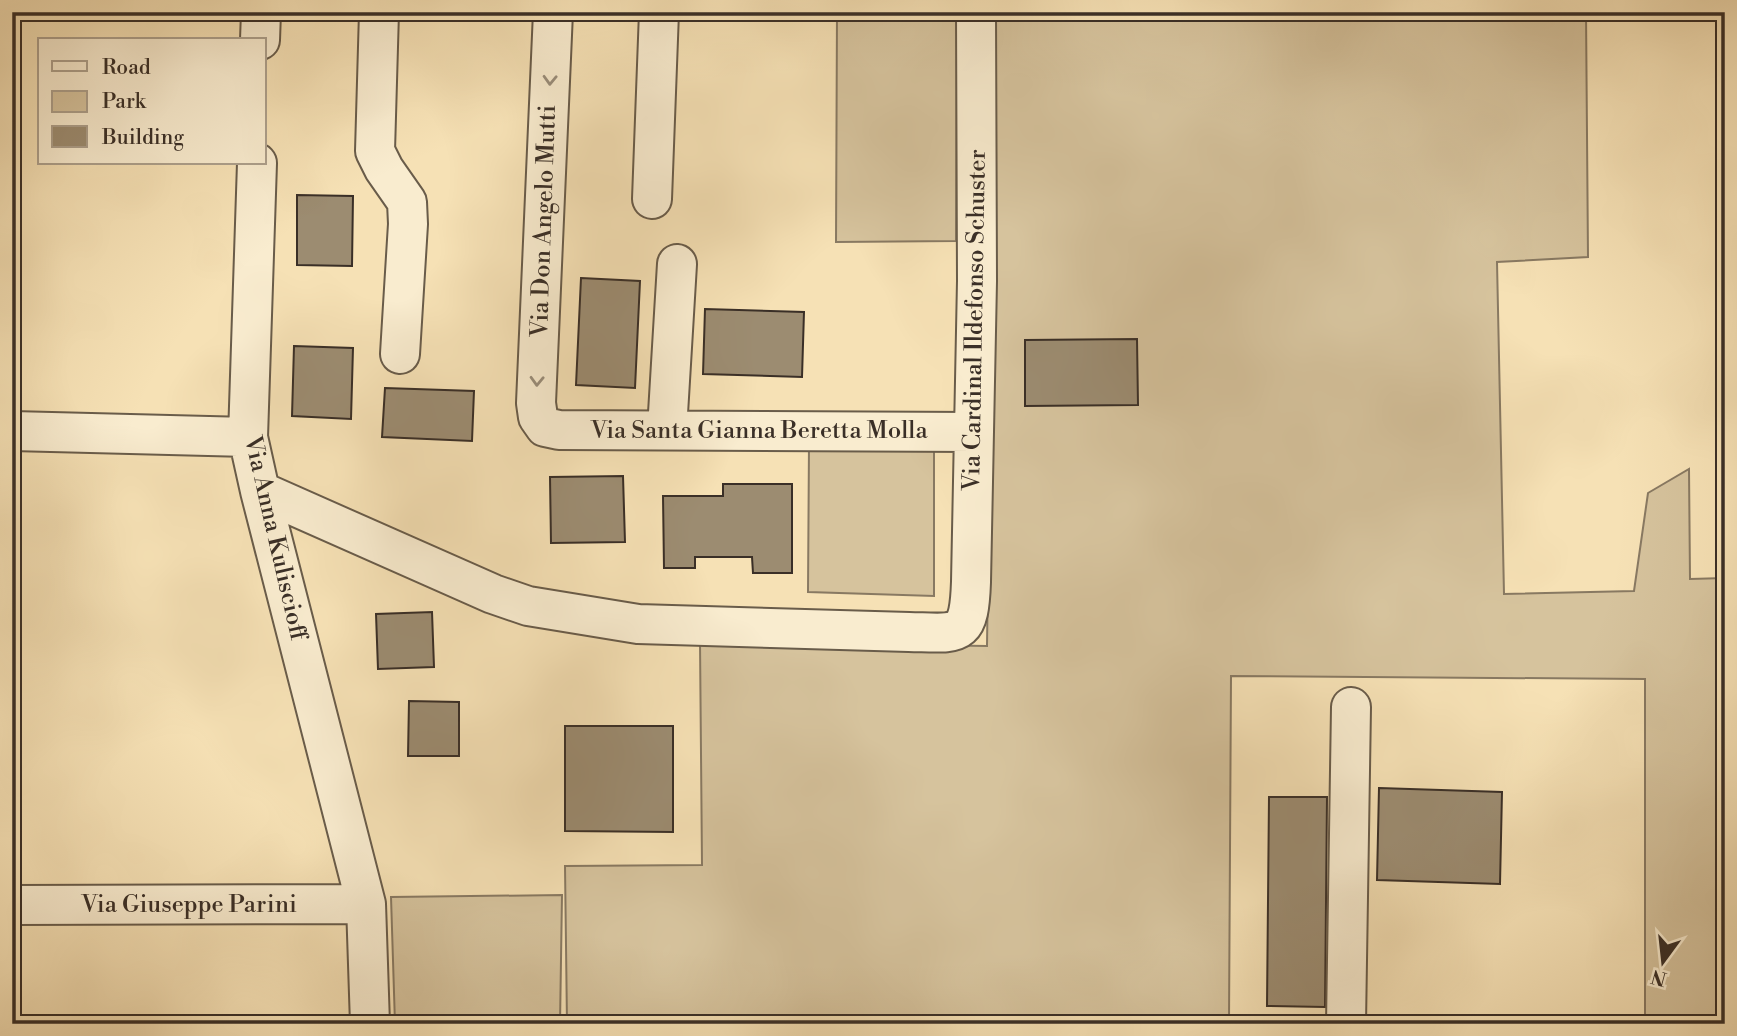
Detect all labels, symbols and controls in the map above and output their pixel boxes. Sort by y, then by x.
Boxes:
legend [38,38,266,164]
text: Road [102,55,151,81]
one-way arrow [543,75,558,86]
text: Park [102,89,147,115]
street label: Via Don Angelo Mutti [525,104,563,339]
text: Building [101,125,184,151]
street label: Via Cardinal Ildefonso Schuster [957,149,993,492]
one-way arrow [530,376,545,387]
street label: Via Santa Gianna Beretta Molla [589,416,928,446]
street label: Via Anna Kuliscioff [237,432,313,645]
street label: Via Giuseppe Parini [80,890,297,920]
north arrow [1628,928,1698,998]
text: N [1648,964,1669,991]

